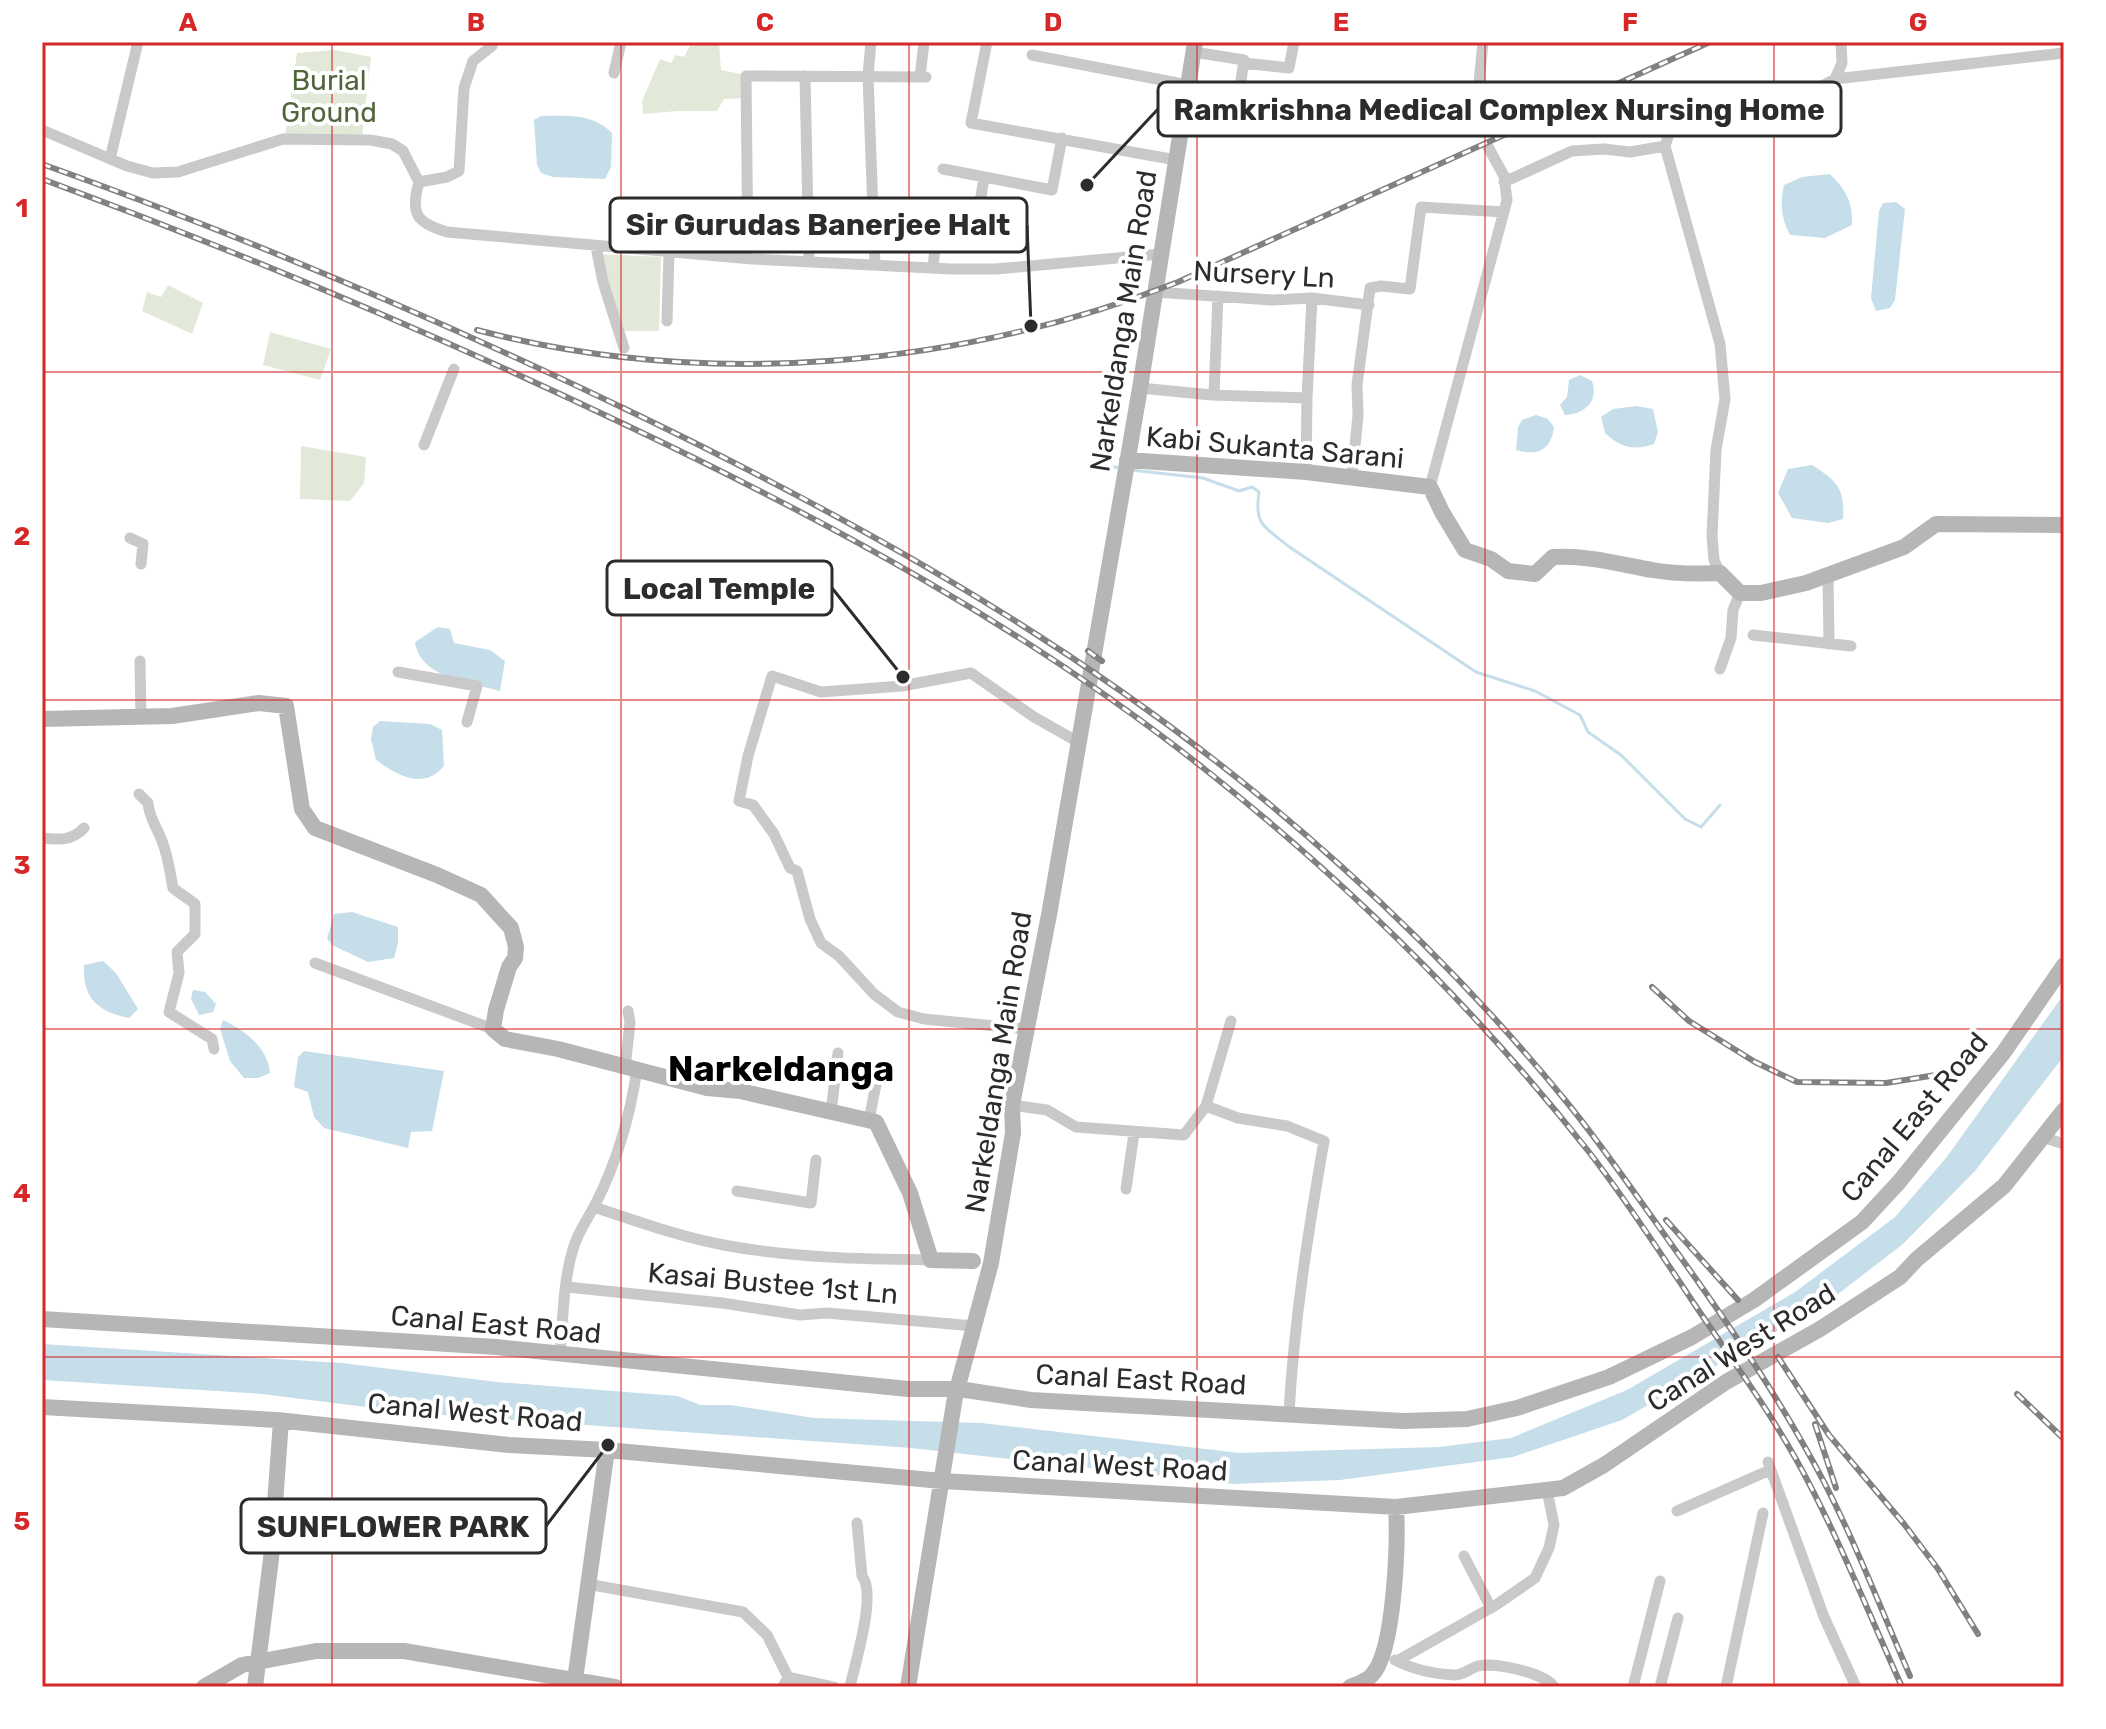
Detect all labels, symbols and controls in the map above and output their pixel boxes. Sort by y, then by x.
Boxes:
text: A [179,7,198,38]
text: B [467,7,485,38]
text: C [756,7,774,38]
text: D [1044,7,1062,38]
text: E [1333,7,1349,38]
text: F [1622,7,1638,38]
text: G [1909,7,1927,38]
park label: Burial Ground [281,64,377,129]
callout: Ramkrishna Medical Complex Nursing Home [1158,82,1841,136]
text: Ramkrishna Medical Complex Nursing Home [1173,92,1825,128]
street label: Narkeldanga Main Road [1083,168,1164,474]
text: 1 [16,193,28,224]
callout: Sir Gurudas Banerjee Halt [610,198,1027,252]
text: Sir Gurudas Banerjee Halt [626,207,1010,243]
street label: Nursery Ln [1192,254,1336,295]
street label: Kabi Sukanta Sarani [1145,420,1405,475]
text: 2 [14,521,30,552]
callout: Local Temple [607,561,832,615]
text: Local Temple [623,571,815,607]
text: 3 [13,850,31,881]
street label: Narkeldanga Main Road [958,909,1039,1215]
street label: Canal East Road [1834,1026,1995,1209]
district label: Narkeldanga [668,1047,894,1090]
text: 4 [13,1178,31,1209]
street label: Kasai Bustee 1st Ln [646,1256,900,1311]
street label: Canal West Road [1641,1276,1841,1419]
street label: Canal East Road [389,1299,603,1350]
street label: Canal East Road [1035,1357,1247,1401]
street label: Canal West Road [366,1387,584,1438]
street label: Canal West Road [1011,1443,1229,1488]
callout: SUNFLOWER PARK [241,1499,546,1553]
text: 5 [14,1506,30,1537]
text: SUNFLOWER PARK [257,1509,529,1545]

